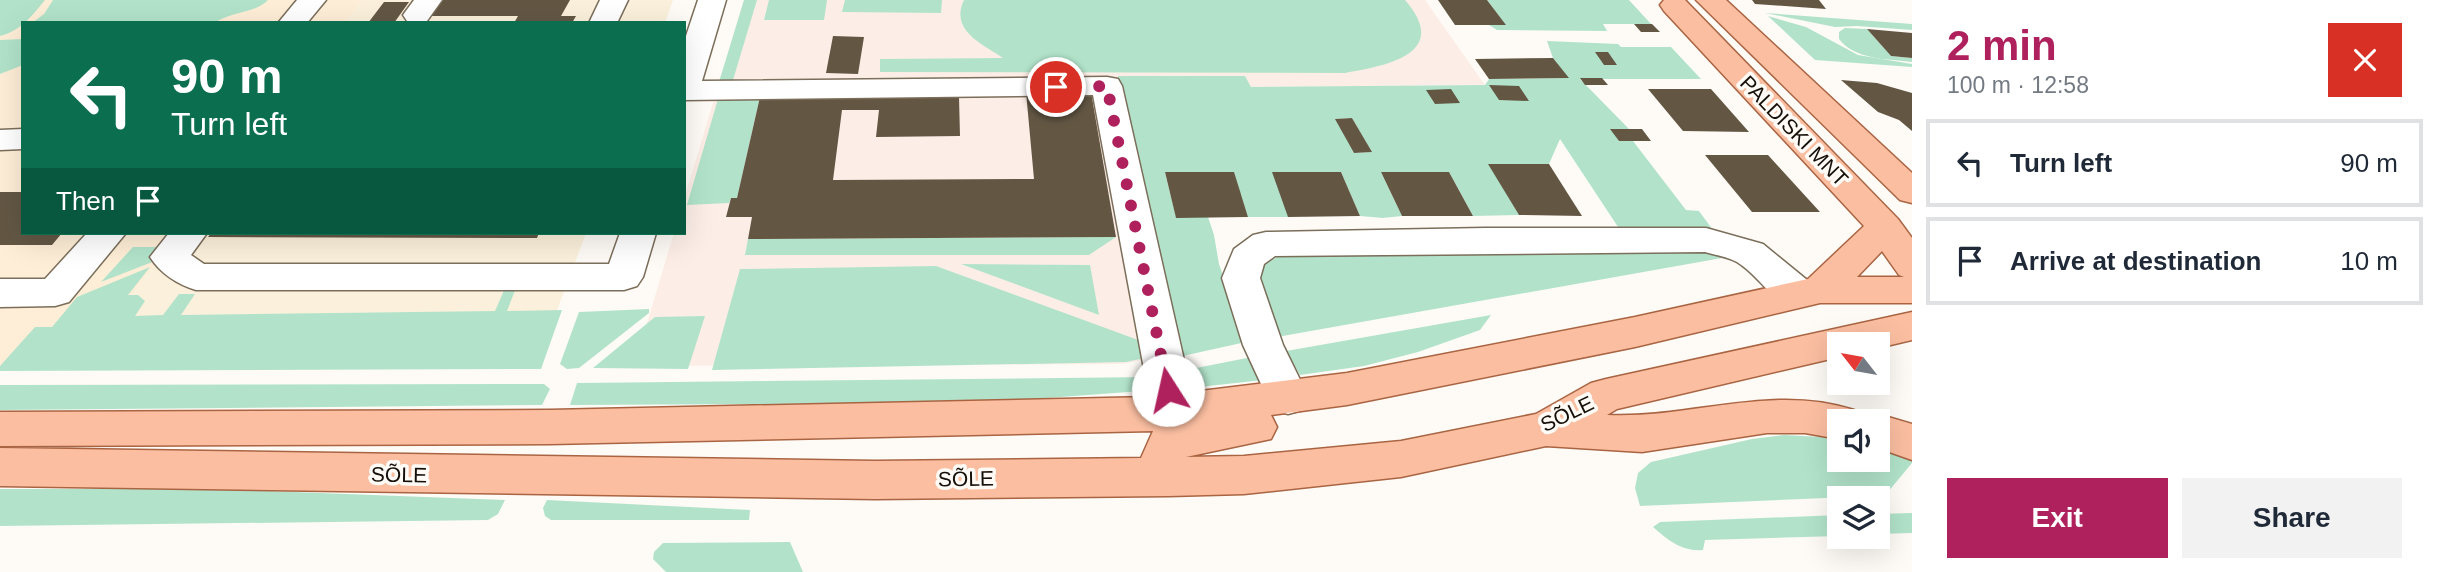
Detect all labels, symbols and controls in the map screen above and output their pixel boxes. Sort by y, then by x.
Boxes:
text: 2 min [1947,22,2057,69]
button: close [2328,23,2402,97]
icon: left [56,49,147,140]
text: 90 m [171,49,283,103]
pin [1026,57,1086,117]
icon: arrive [1037,68,1075,106]
street label: PALDISKI MNT [1736,71,1853,191]
text: 100 m · 12:58 [1947,72,2089,98]
text: Turn left [171,106,287,142]
icon: left [1951,144,1989,182]
text: Turn left [2010,148,2112,178]
text: 90 m [2340,148,2398,178]
icon: arrive [129,182,167,220]
text: Then [56,186,115,216]
icon: arrive [1951,242,1989,280]
text: Arrive at destination [2010,246,2261,276]
text: 10 m [2340,246,2398,276]
north arrow [1827,332,1890,396]
map controls [1827,332,1890,549]
position arrow [1131,353,1205,427]
street label: SÕLE [1537,391,1597,436]
button: sound [1827,409,1890,472]
street label: SÕLE [371,463,427,486]
street label: SÕLE [938,467,994,490]
button: Exit [1947,478,2168,558]
button: Share [2182,478,2402,558]
button: layers [1827,486,1890,549]

